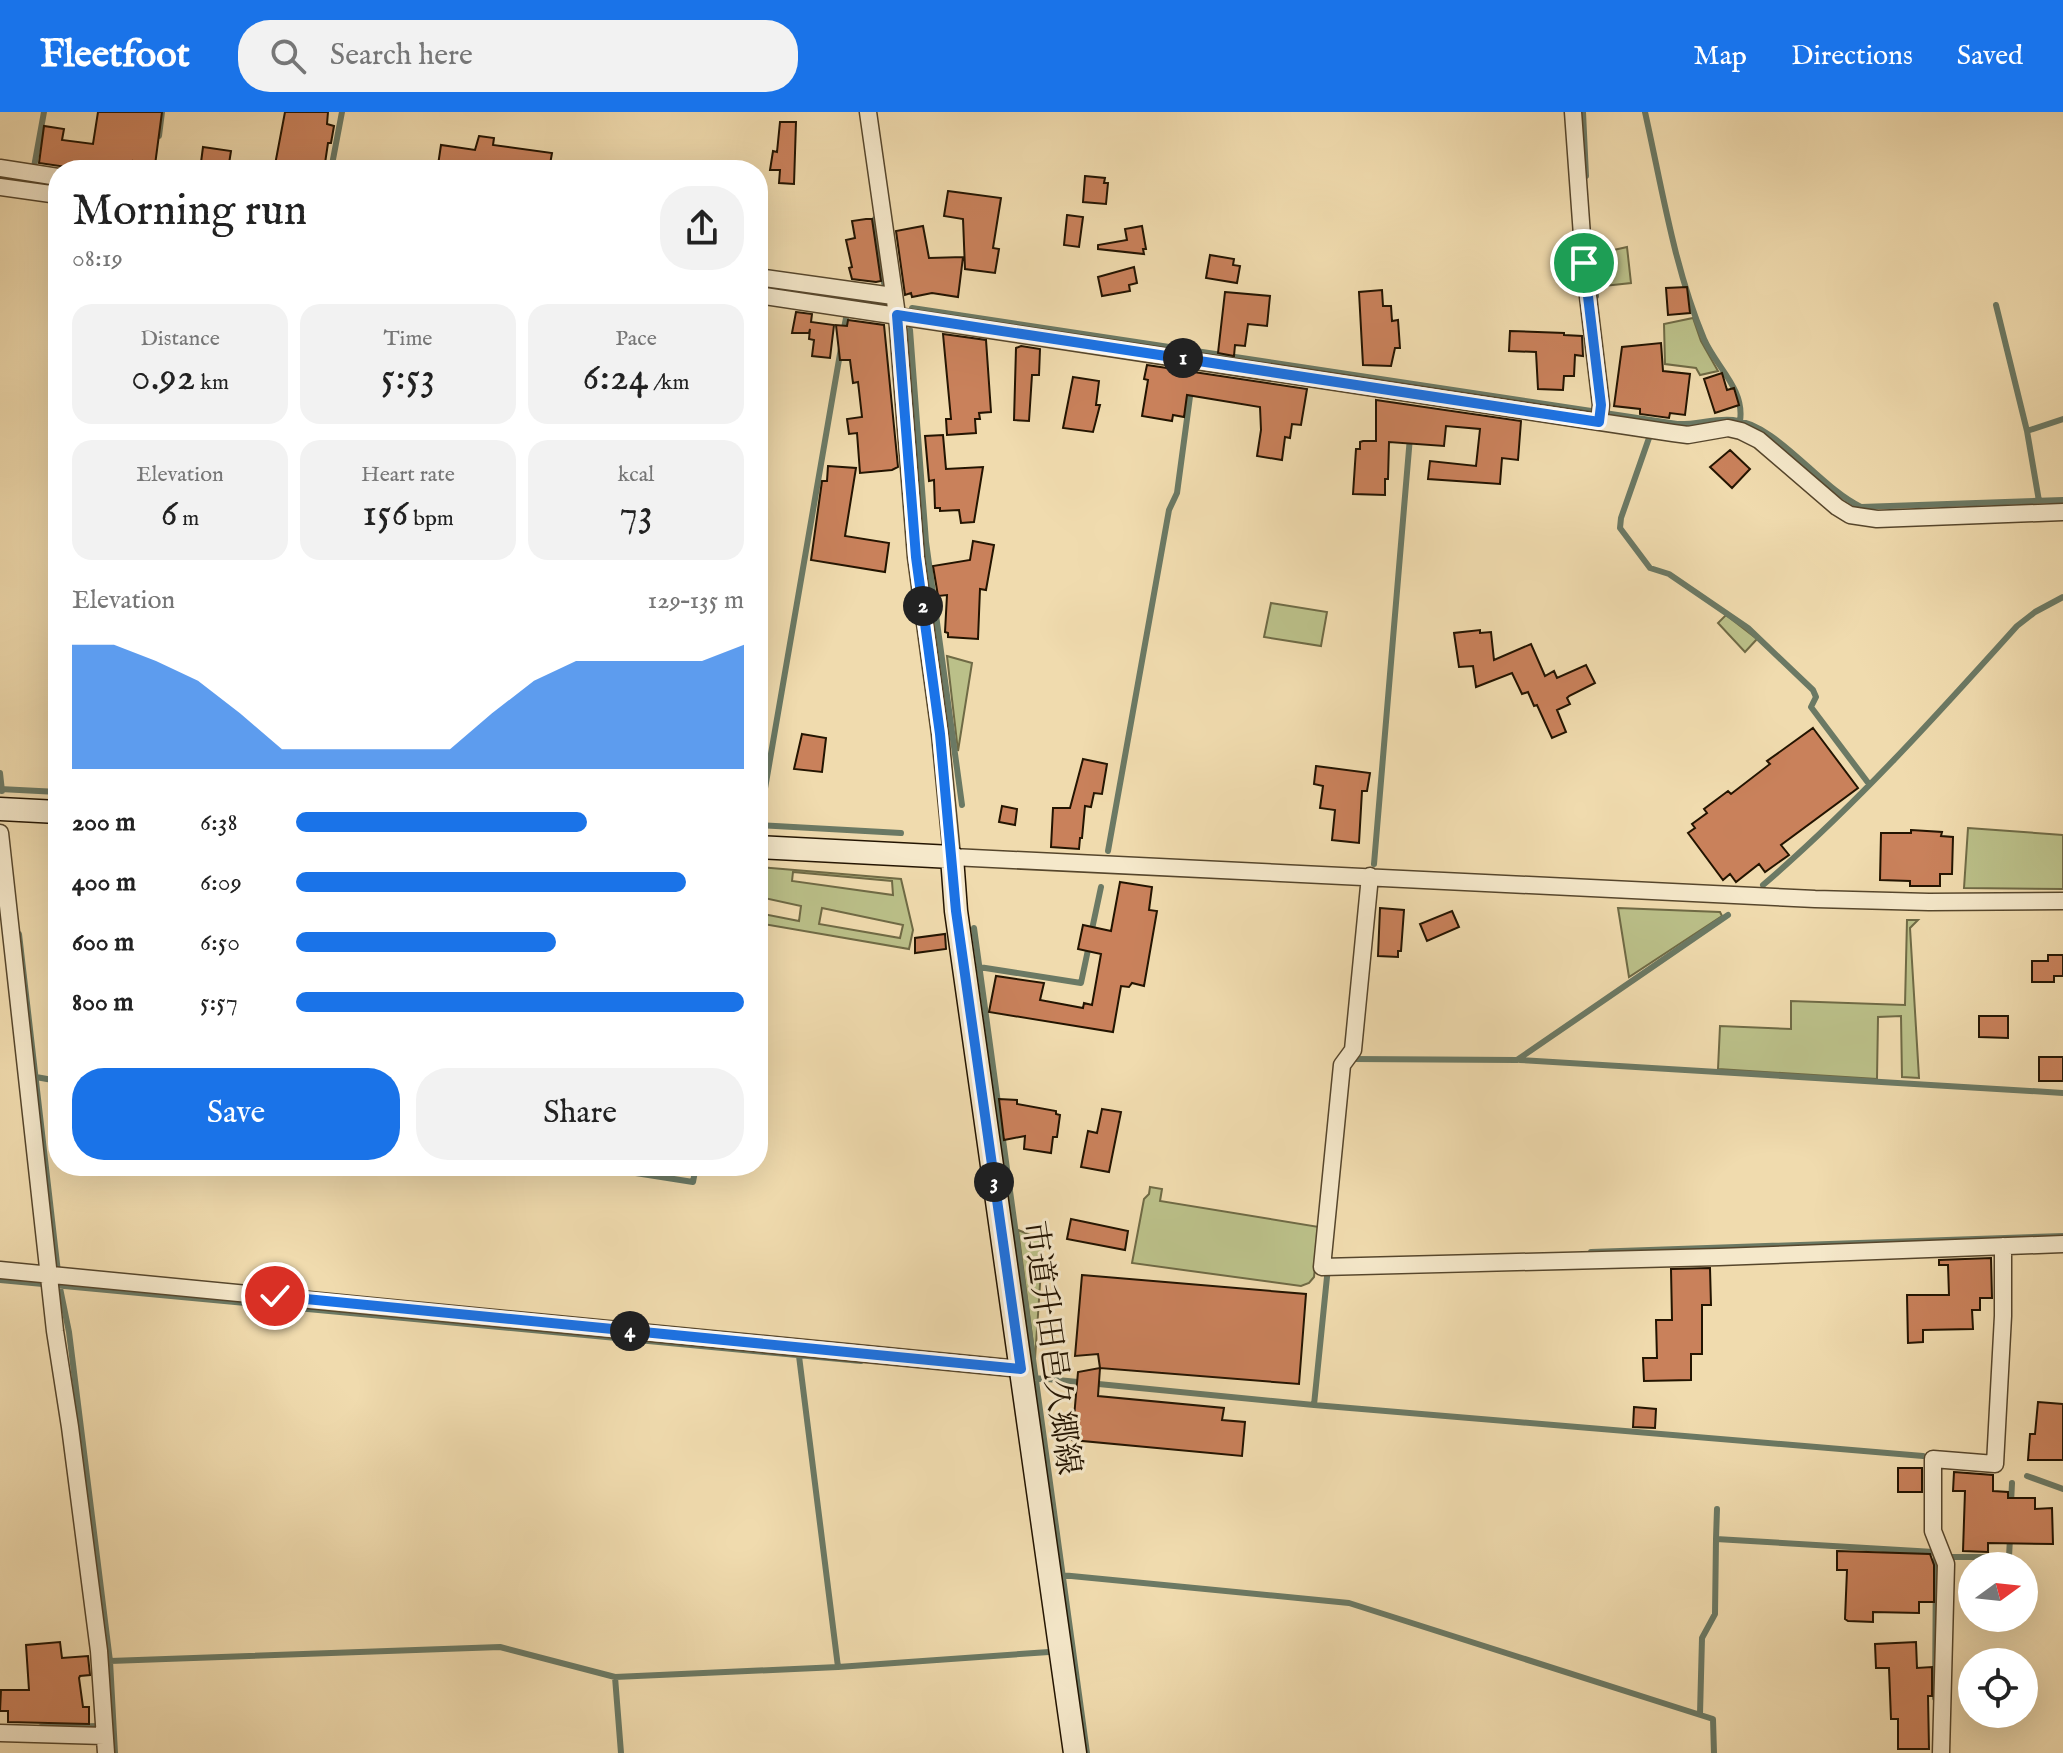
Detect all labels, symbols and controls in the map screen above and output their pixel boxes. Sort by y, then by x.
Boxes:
search box [238,20,798,92]
text: Fleetfoot [40,32,190,80]
icon: search [266,34,310,78]
text: Search here [330,37,473,75]
text: Map [1693,39,1747,74]
text: Directions [1791,39,1913,74]
text: Saved [1957,39,2023,74]
text: Morning run [72,184,307,240]
button: share [660,186,744,270]
pin [1550,229,1618,297]
icon: arrive [1562,241,1606,285]
text: 08:19 [72,242,123,275]
text: Distance [140,325,220,353]
text: Time [384,325,432,353]
text: Pace [615,325,657,353]
pin: 1 [1163,338,1203,378]
text: 1 [1179,344,1187,372]
text: 0.92 [131,353,195,404]
text: 5:53 [381,353,435,404]
text: 6:24 [583,353,648,404]
text: km [195,369,229,397]
text: /km [648,369,689,397]
text: Elevation [136,461,224,489]
text: Heart rate [361,461,455,489]
text: kcal [618,461,654,489]
text: 6 [161,489,178,540]
text: 156 [362,489,408,540]
text: 73 [619,489,653,540]
text: m [178,505,199,533]
text: bpm [408,505,454,533]
text: Elevation [72,584,175,617]
text: 129–135 m [648,584,744,617]
pin: 2 [903,586,943,626]
text: 2 [918,592,928,620]
text: 200 m [72,806,136,839]
text: 6:38 [200,806,238,839]
text: 400 m [72,866,136,899]
text: 6:09 [200,866,242,899]
text: 600 m [72,926,134,959]
text: 6:50 [200,926,240,959]
text: 800 m [72,986,134,1019]
text: 5:57 [200,986,238,1019]
button: Save [72,1068,400,1160]
button: Share [416,1068,744,1160]
pin: 3 [974,1162,1014,1202]
text: 3 [990,1168,998,1196]
street label: 市道升田邑久郷線 [1012,1218,1088,1478]
pin [241,1262,309,1330]
icon: check [253,1274,297,1318]
pin: 4 [610,1311,650,1351]
text: 4 [625,1317,635,1345]
north arrow [1958,1552,2038,1632]
map controls [1958,1552,2038,1728]
button: locate [1958,1648,2038,1728]

